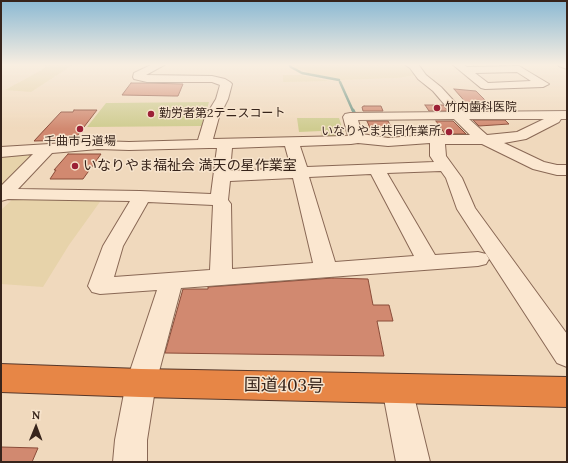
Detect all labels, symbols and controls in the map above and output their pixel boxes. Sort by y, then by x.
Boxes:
place label: 竹内歯科医院 [445,101,517,115]
marker: 竹内歯科医院 [432,103,442,113]
place label: 勤労者第2テニスコート [159,107,285,121]
marker: 勤労者第2テニスコート [146,109,156,119]
marker: 千曲市弓道場 [75,124,85,134]
place label: いなりやま共同作業所 [321,125,441,139]
marker: いなりやま共同作業所 [444,127,454,137]
place label: 千曲市弓道場 [44,135,116,149]
place label: いなりやま福祉会 満天の星作業室 [83,158,297,174]
marker: いなりやま福祉会 満天の星作業室 [70,161,80,171]
street label: 国道403号 [244,375,324,397]
north arrow [16,407,56,447]
text: N [32,408,41,422]

